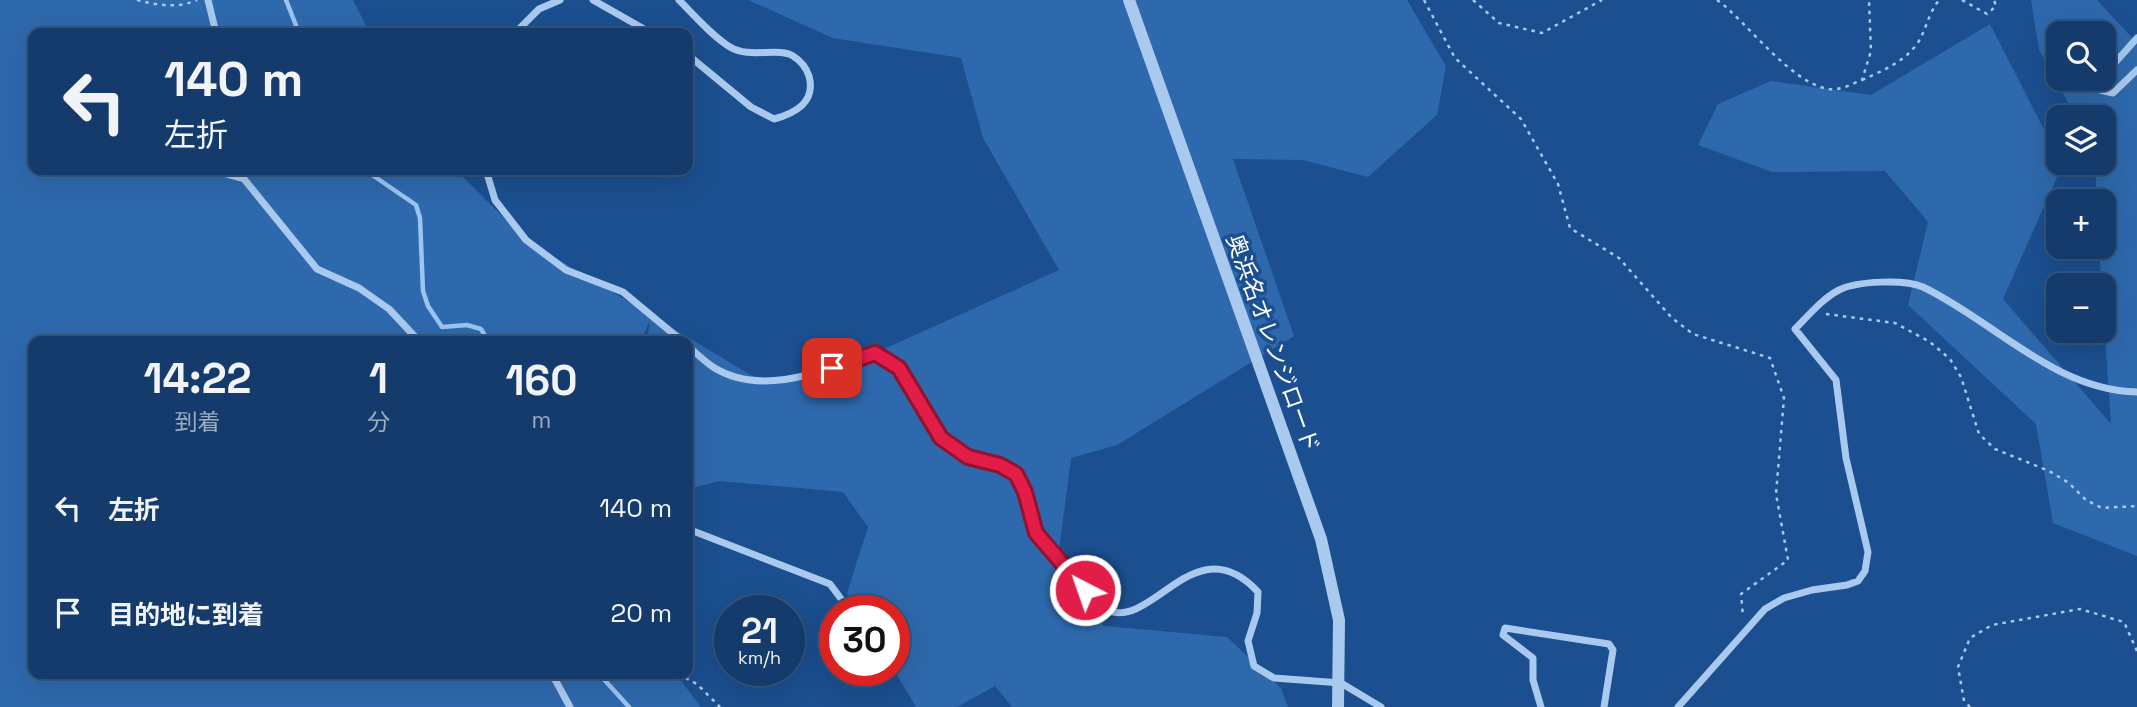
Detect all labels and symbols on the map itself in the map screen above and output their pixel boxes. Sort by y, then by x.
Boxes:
street label: 奥浜名オレンジロード [1220,230,1326,456]
pin [802,338,862,398]
position arrow [1048,553,1122,627]
speed limit sign: 30 [819,595,910,686]

